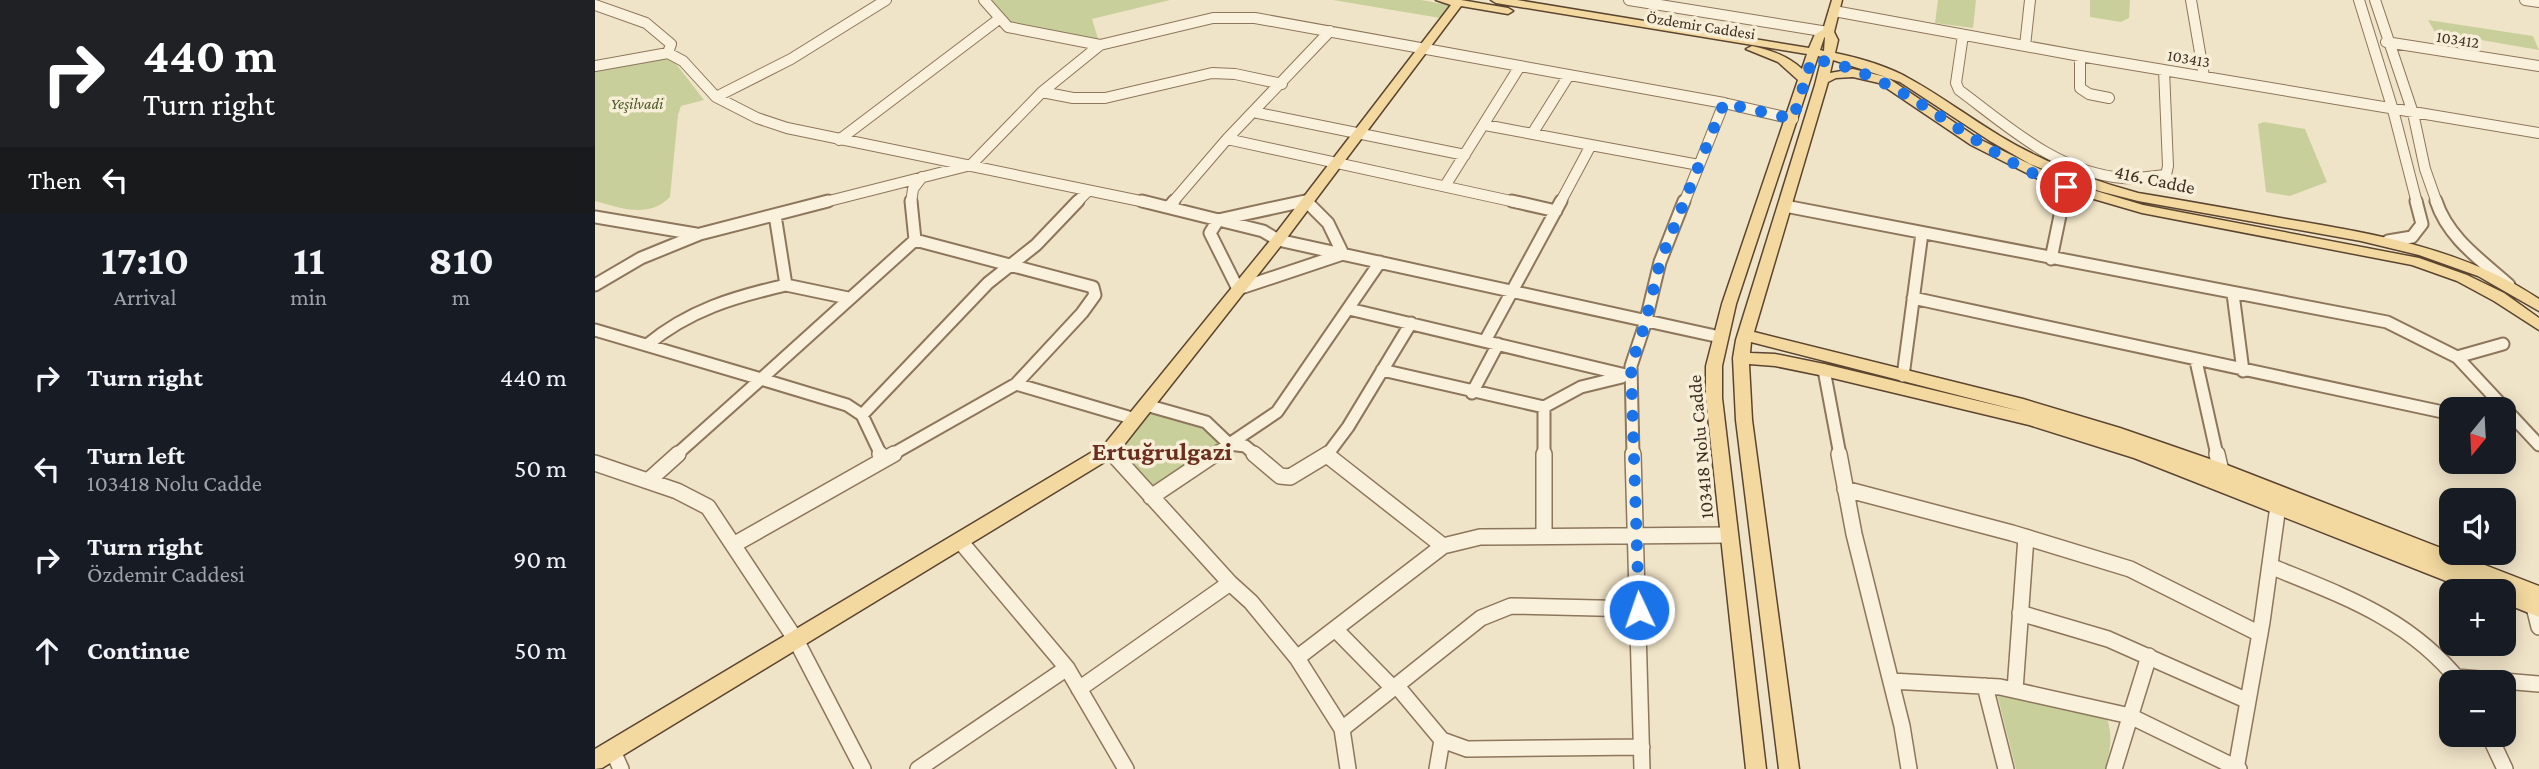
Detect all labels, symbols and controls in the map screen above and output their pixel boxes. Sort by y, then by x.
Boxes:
street label: Özdemir Caddesi [1645,9,1756,42]
icon: right [28,28,119,119]
text: 440 m [143,28,277,83]
street label: 103412 [2435,28,2481,51]
street label: 103413 [2166,46,2212,71]
text: Turn right [143,86,275,122]
park label: Yeşilvadi [611,95,664,113]
pin [2036,157,2096,217]
icon: left [96,161,134,199]
street label: 416. Cadde [2113,161,2197,198]
text: Then [28,166,82,195]
icon: arrive [2047,168,2085,206]
text: 17:10 [101,236,189,283]
text: 11 [293,236,324,283]
text: 810 [428,236,494,283]
text: Arrival [114,284,176,310]
text: min [290,284,327,310]
text: m [452,284,470,310]
icon: right [28,359,66,397]
text: Turn right [87,363,203,392]
text: 440 m [500,363,567,392]
street label: 103418 Nolu Cadde [1684,374,1717,520]
north arrow [2439,397,2517,474]
map controls [2439,397,2516,747]
district label: Ertuğrulgazi [1092,437,1233,466]
text: Turn left [87,441,185,470]
icon: left [28,450,66,488]
text: 50 m [514,454,567,483]
text: 103418 Nolu Cadde [87,470,262,496]
button: sound [2439,488,2516,565]
text: Turn right [87,532,203,561]
icon: right [28,541,66,579]
text: 90 m [513,545,567,574]
text: Özdemir Caddesi [87,561,245,587]
position arrow [1602,573,1676,647]
button: + [2439,579,2516,656]
icon: ahead [28,632,66,670]
text: Continue [87,636,190,665]
text: 50 m [514,636,567,665]
button: − [2439,670,2516,747]

